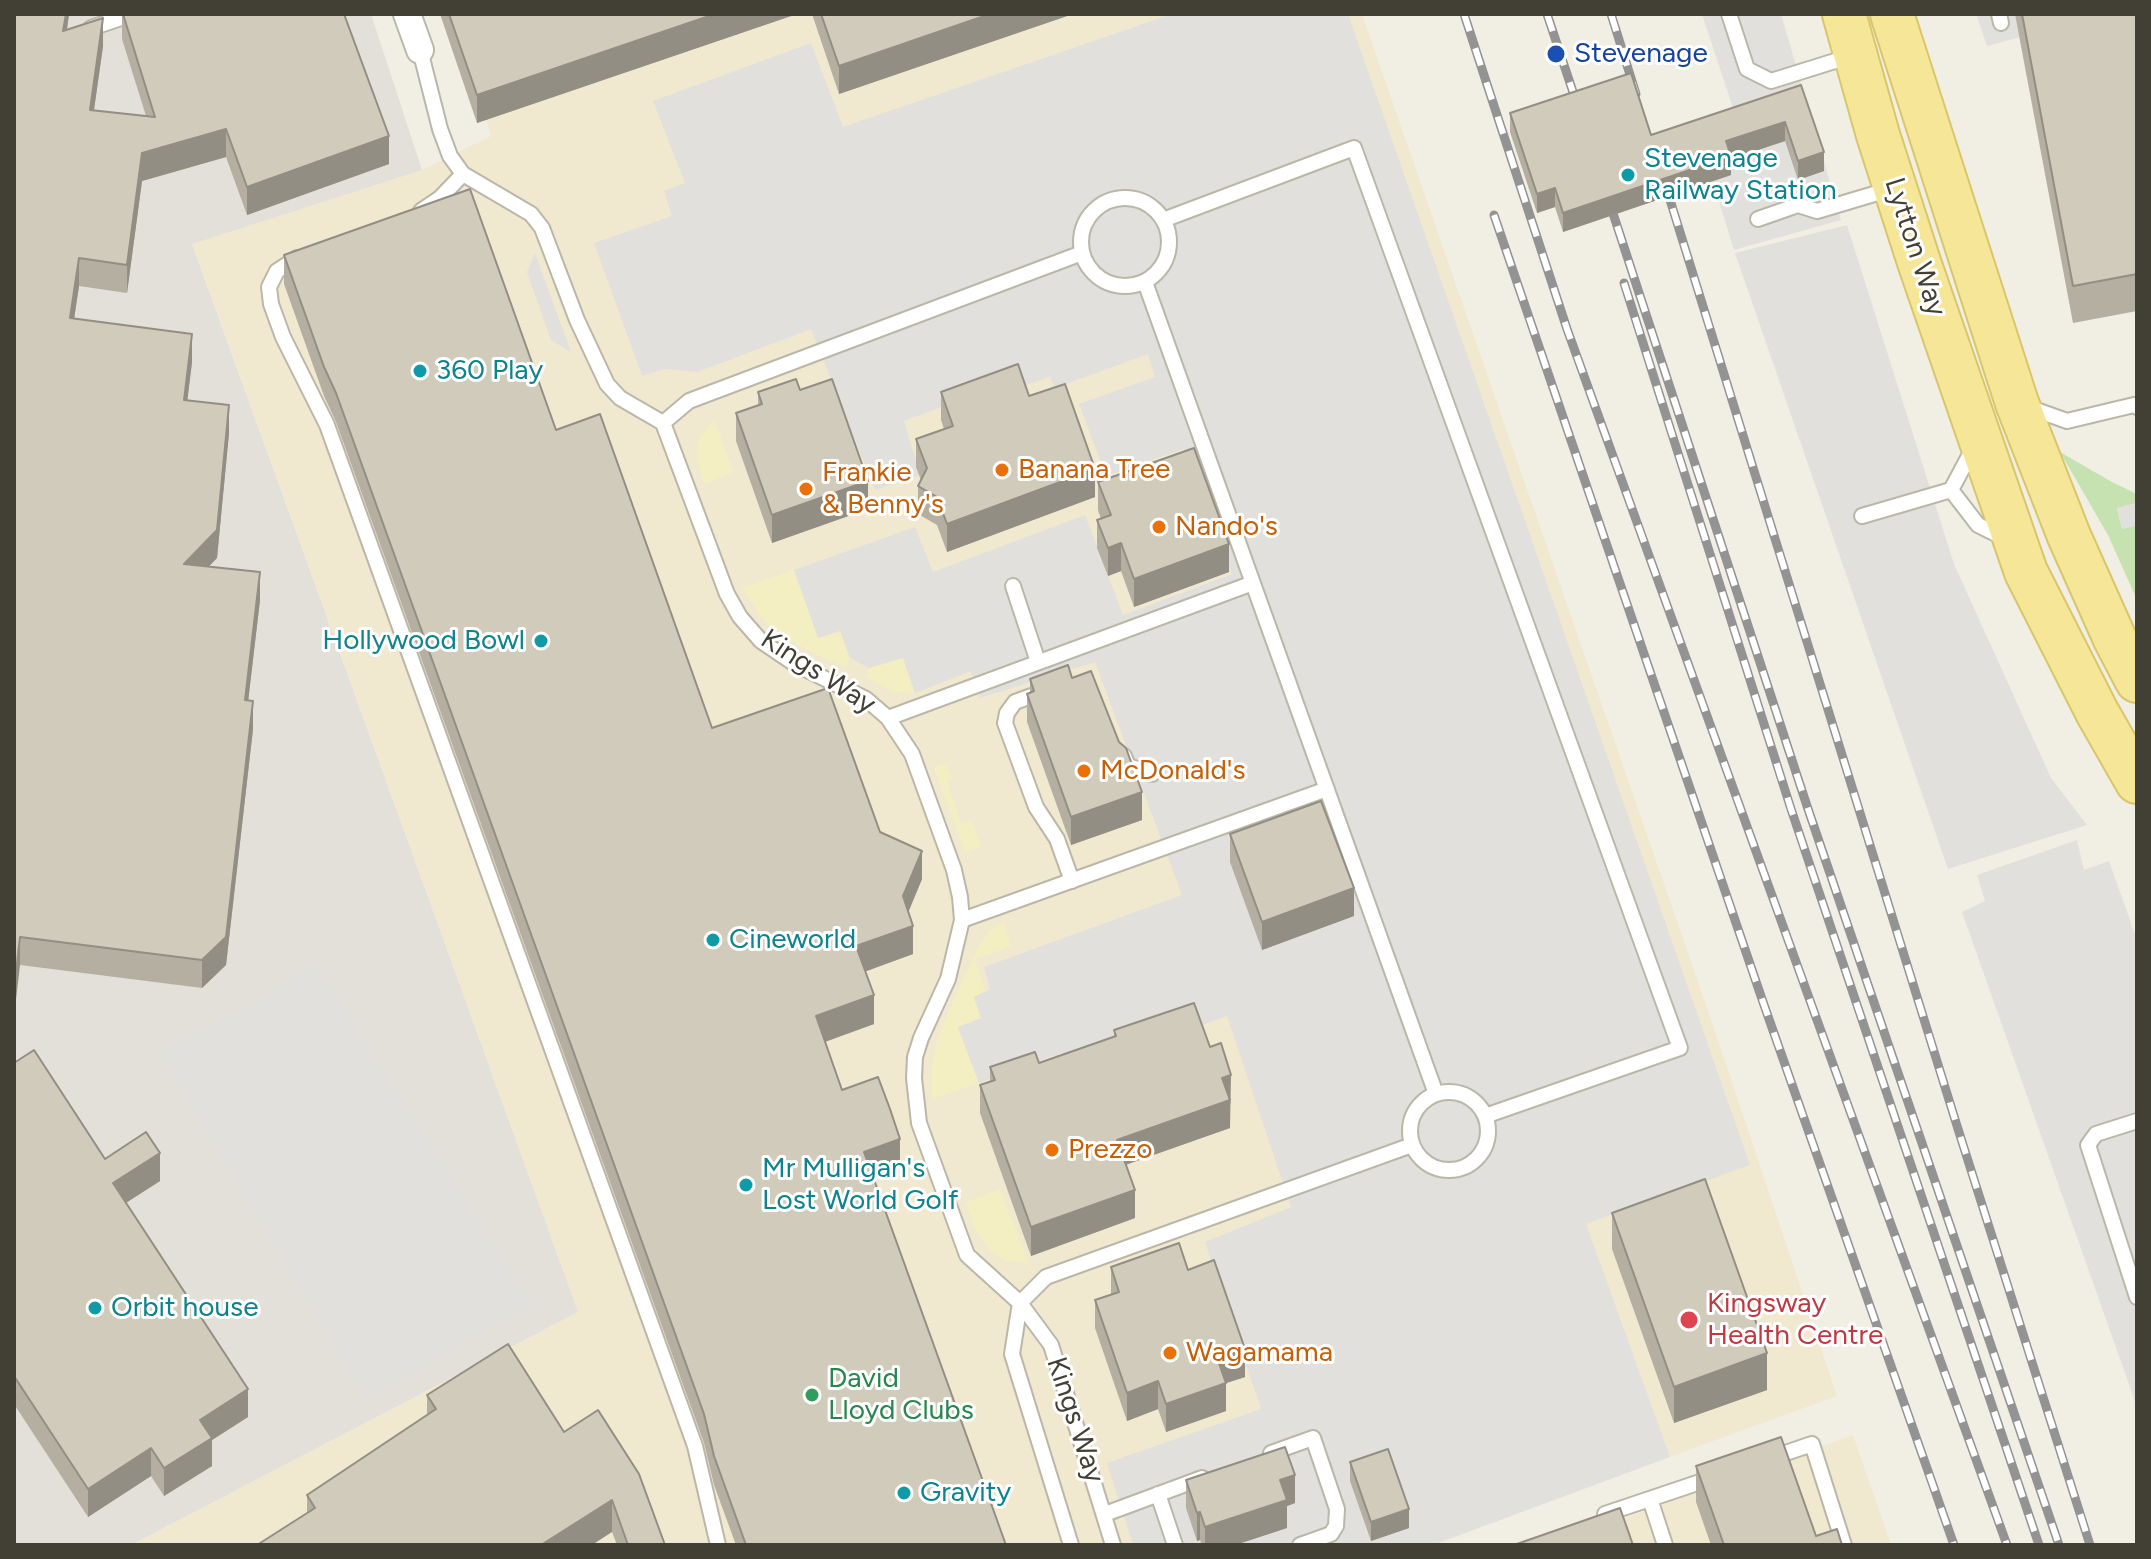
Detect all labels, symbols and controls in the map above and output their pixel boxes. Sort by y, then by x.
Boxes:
place label: Stevenage [1574,37,1708,71]
marker: Stevenage [1545,43,1567,65]
place label: Stevenage Railway Station [1644,142,1837,208]
marker: Stevenage Railway Station [1619,166,1637,184]
street label: Lytton Way [1877,174,1953,320]
place label: 360 Play [436,354,543,388]
marker: 360 Play [411,362,429,380]
place label: Banana Tree [1018,453,1170,487]
place label: Frankie & Benny's [822,456,944,522]
marker: Banana Tree [993,461,1011,479]
marker: Frankie & Benny's [797,480,815,498]
place label: Nando's [1175,510,1278,544]
marker: Nando's [1150,518,1168,536]
street label: Kings Way [754,622,882,722]
place label: Hollywood Bowl [322,624,525,658]
marker: Hollywood Bowl [532,632,550,650]
place label: McDonald's [1100,754,1245,788]
marker: McDonald's [1075,762,1093,780]
place label: Cineworld [729,923,856,957]
marker: Cineworld [704,931,722,949]
place label: Prezzo [1068,1133,1153,1167]
marker: Prezzo [1043,1141,1061,1159]
place label: Mr Mulligan's Lost World Golf [762,1152,958,1218]
marker: Mr Mulligan's Lost World Golf [737,1176,755,1194]
place label: Kingsway Health Centre [1707,1287,1883,1353]
place label: Orbit house [111,1291,258,1325]
marker: Orbit house [86,1299,104,1317]
marker: Kingsway Health Centre [1678,1309,1700,1331]
place label: Wagamama [1186,1336,1333,1370]
marker: Wagamama [1161,1344,1179,1362]
street label: Kings Way [1039,1353,1111,1487]
place label: David Lloyd Clubs [828,1362,974,1428]
marker: David Lloyd Clubs [803,1386,821,1404]
place label: Gravity [920,1476,1011,1510]
marker: Gravity [895,1484,913,1502]

